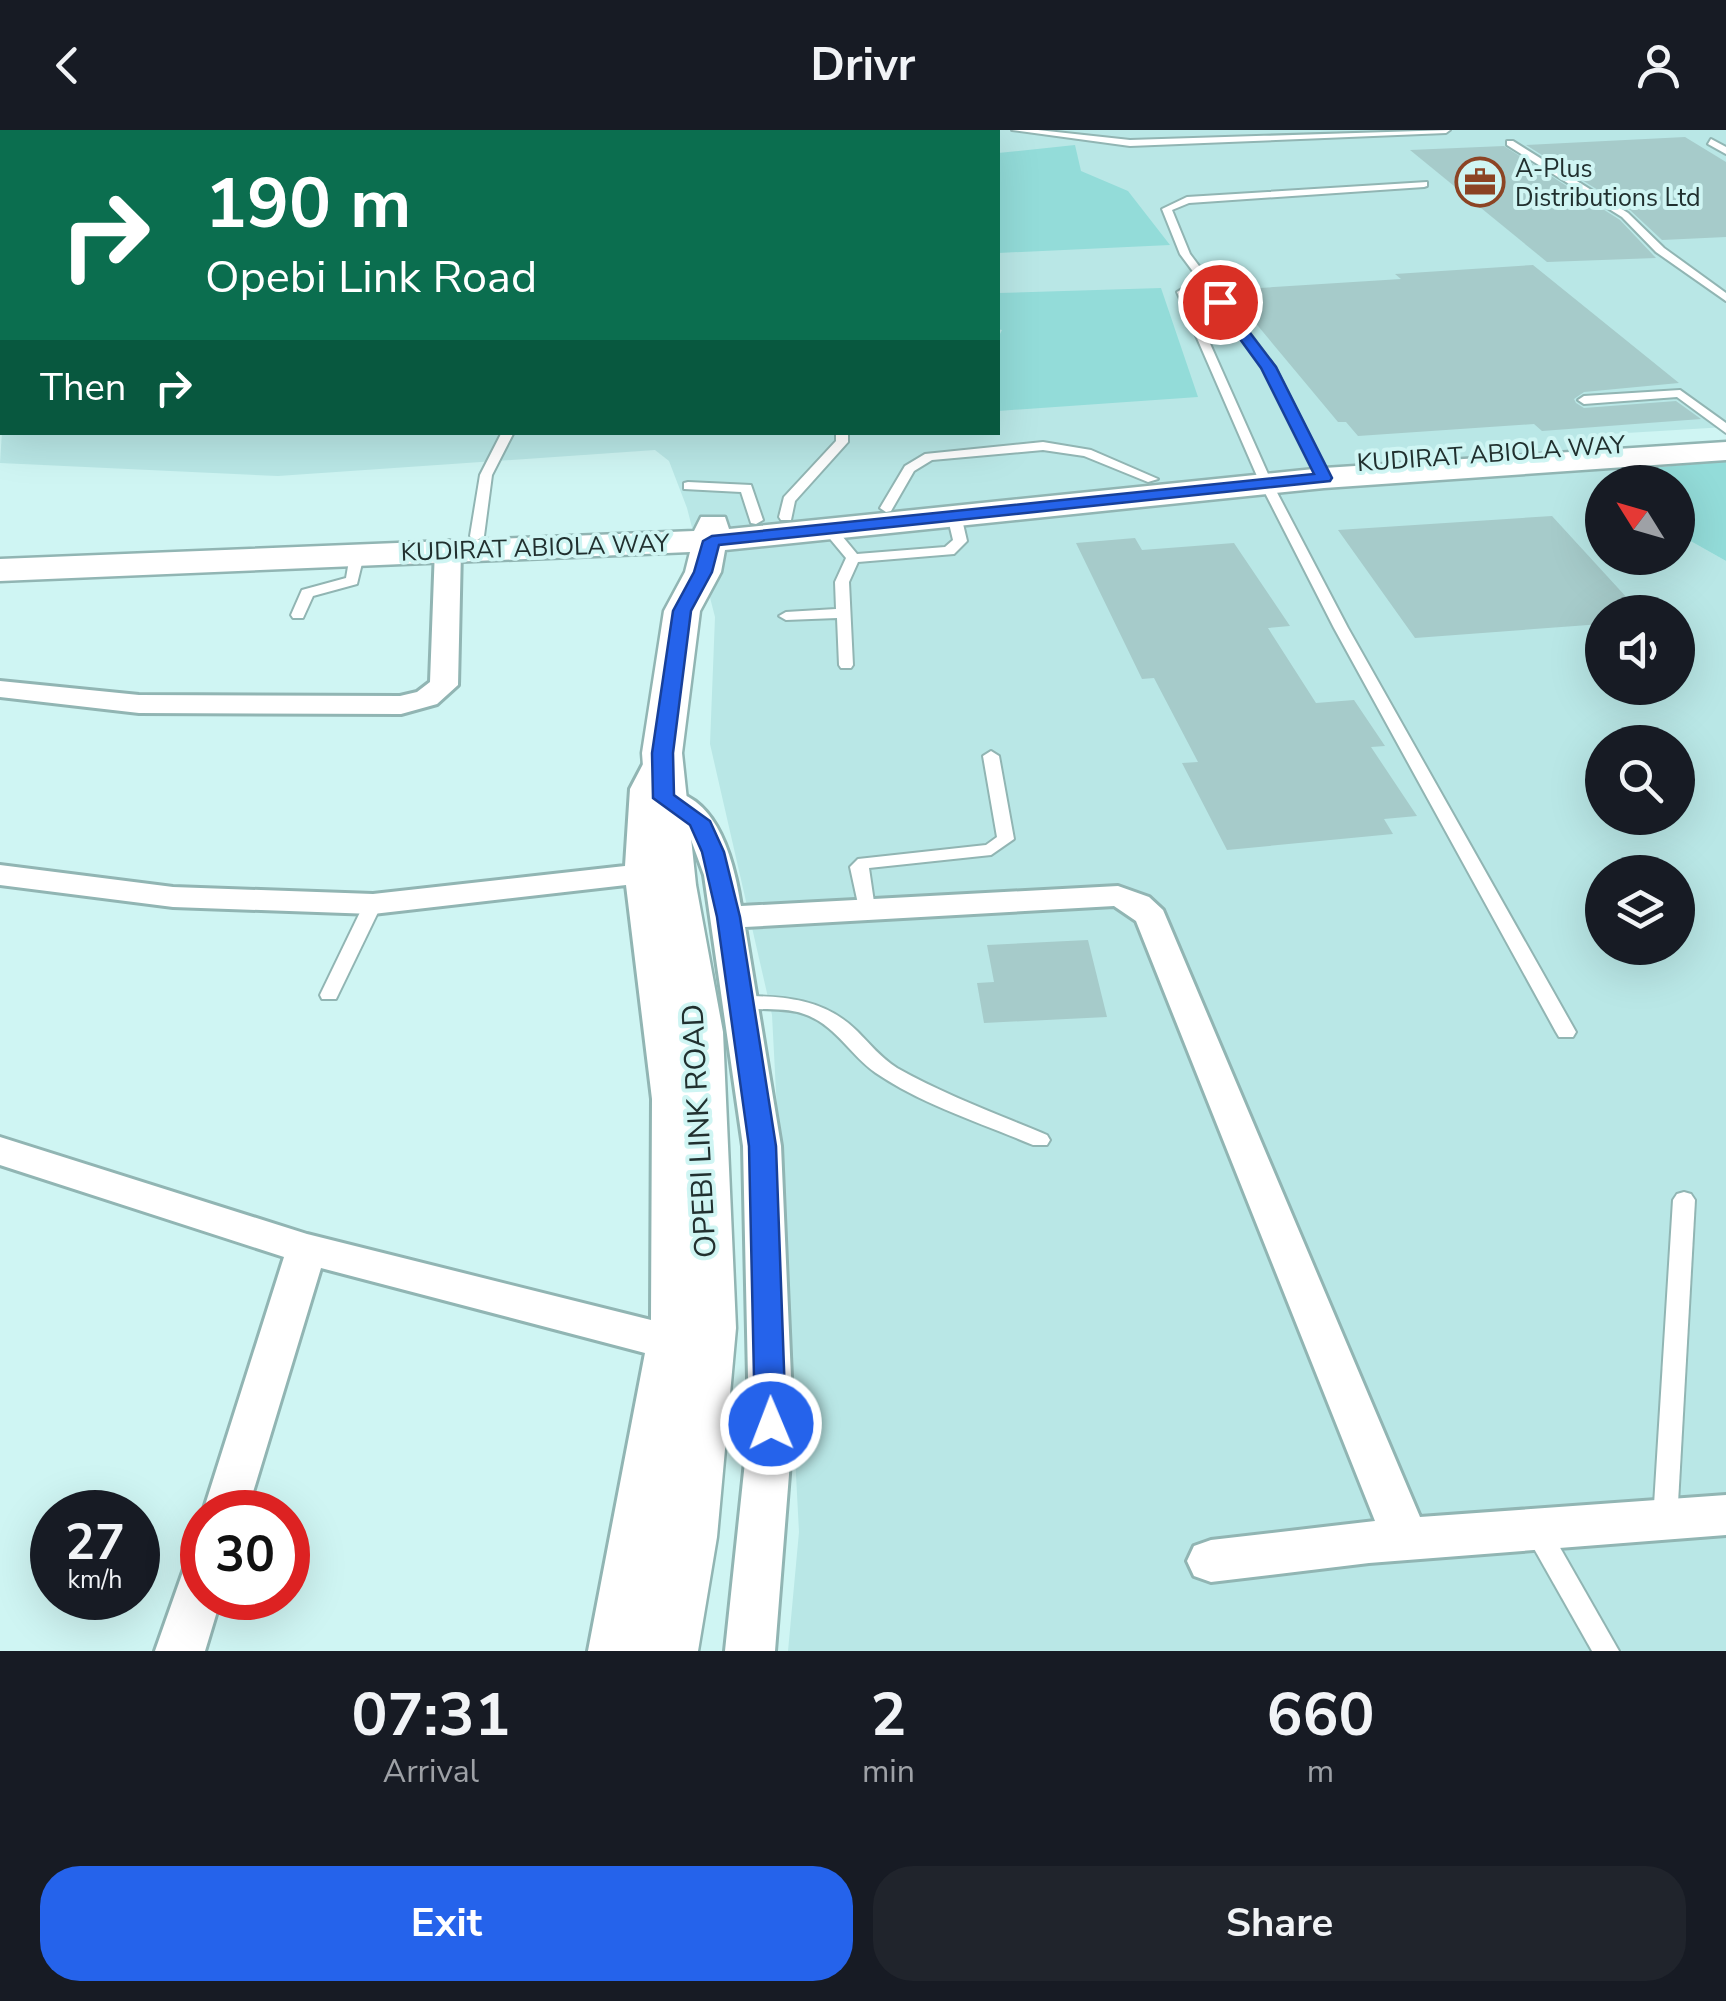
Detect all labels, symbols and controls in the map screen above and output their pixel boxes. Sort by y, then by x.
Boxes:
text: Drivr [811,35,915,96]
icon: back [40,38,95,93]
icon: person [1631,38,1686,93]
place label: A-Plus Distributions Ltd [1515,152,1701,215]
text: 190 m [205,156,411,252]
office icon: A-Plus Distributions Ltd [1454,156,1506,208]
icon: right [40,170,170,300]
text: Opebi Link Road [205,247,537,308]
pin [1178,260,1263,345]
icon: arrive [1193,275,1248,330]
icon: right [146,360,201,415]
text: Then [40,362,126,413]
street label: KUDIRAT ABIOLA WAY [1356,428,1627,480]
north arrow [1585,465,1695,575]
map controls [1585,465,1695,965]
street label: KUDIRAT ABIOLA WAY [400,526,671,570]
button: sound [1585,595,1695,705]
button: search [1585,725,1695,835]
button: layers [1585,855,1695,965]
street label: OPEBI LINK ROAD [672,1003,727,1259]
position arrow [719,1372,823,1476]
speed limit sign: 30 [180,1490,310,1620]
text: 27 [65,1508,125,1577]
text: km/h [67,1563,123,1597]
text: 07:31 [352,1674,510,1756]
text: 2 [870,1674,906,1756]
text: 660 [1266,1674,1374,1756]
text: Arrival [383,1750,479,1793]
text: min [862,1750,915,1793]
text: m [1307,1750,1334,1793]
button: Exit [40,1866,853,1981]
button: Share [873,1866,1686,1981]

